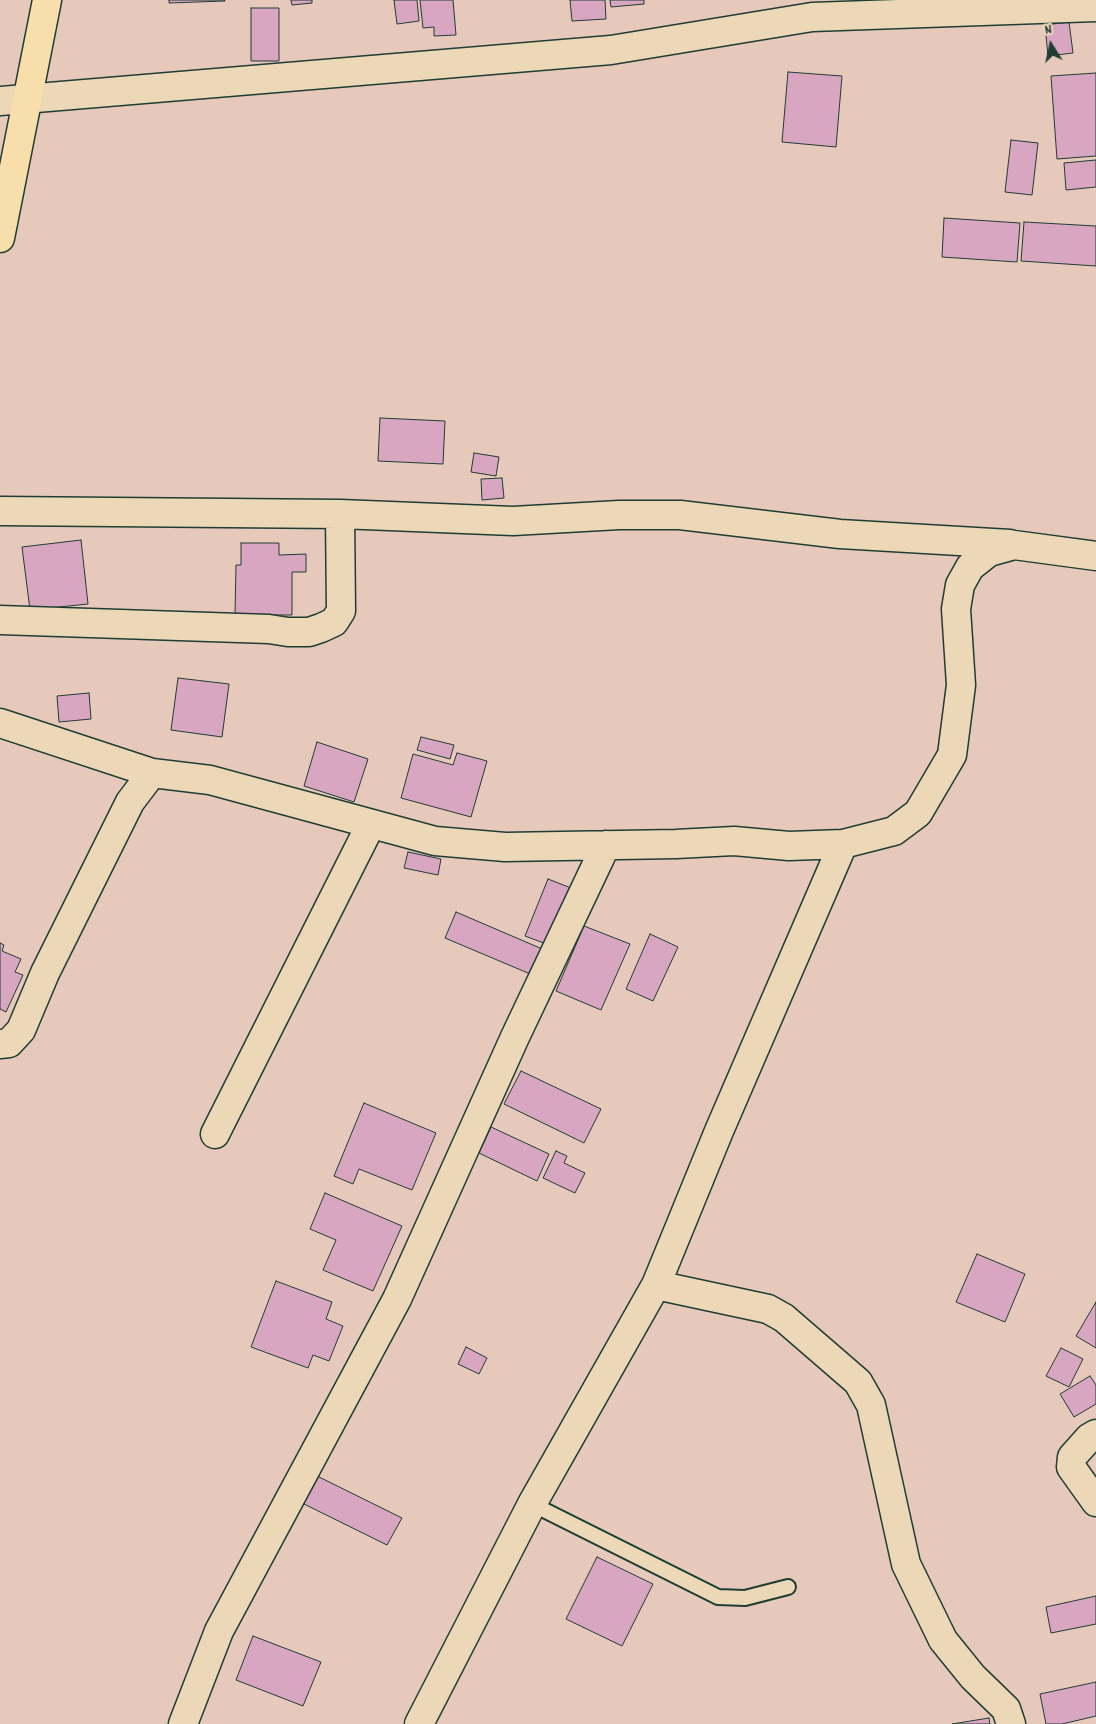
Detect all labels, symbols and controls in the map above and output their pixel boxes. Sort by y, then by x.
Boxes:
north arrow [1026,20,1076,70]
text: N [1043,20,1054,41]

